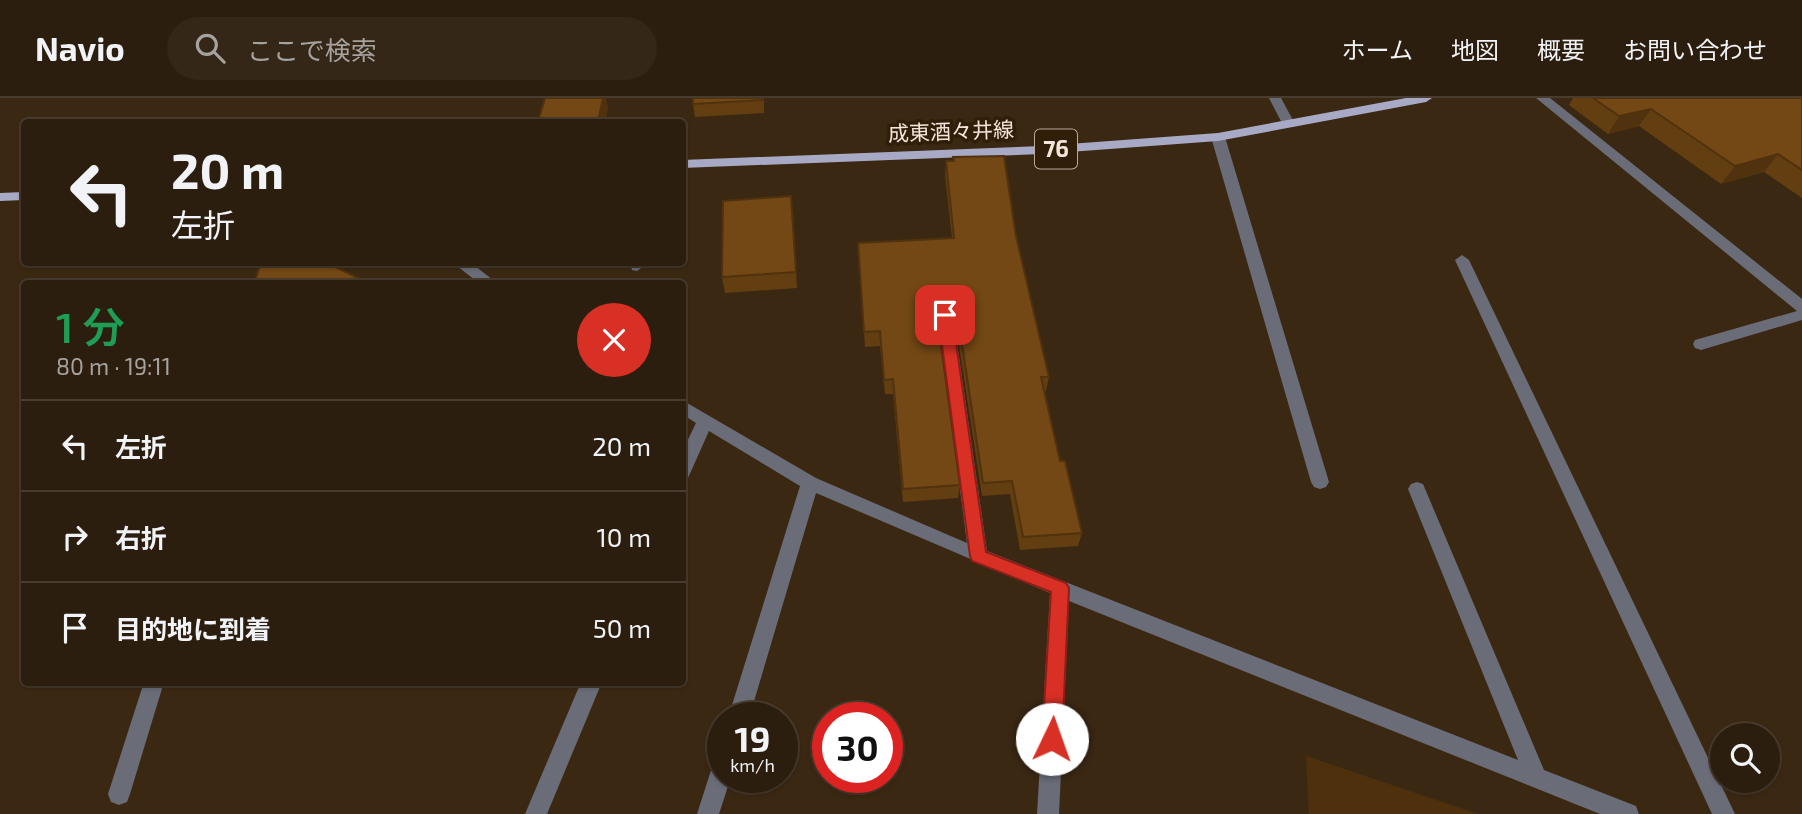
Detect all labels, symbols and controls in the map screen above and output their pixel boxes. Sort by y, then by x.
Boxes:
search box [167,17,657,80]
text: Navio [35,28,125,68]
icon: search [191,29,229,67]
text: ここで検索 [247,34,377,65]
text: ホーム [1342,35,1413,64]
text: 地図 [1451,35,1499,64]
text: 概要 [1537,35,1585,64]
text: お問い合わせ [1623,35,1767,64]
street label: 成東酒々井線 [888,116,1014,145]
road number: 76 [1035,130,1077,168]
text: 20 m [171,140,284,199]
icon: left [56,147,147,238]
text: 左折 [171,205,235,243]
pin [915,285,975,345]
icon: arrive [926,296,964,334]
text: 1 分 [56,301,125,351]
button: close [577,303,651,377]
text: 80 m · 19:11 [56,352,171,380]
icon: left [56,427,94,465]
text: 20 m [592,430,651,461]
text: 左折 [115,431,167,462]
icon: right [56,518,94,556]
text: 10 m [596,521,651,552]
text: 右折 [115,522,167,553]
icon: arrive [56,609,94,647]
text: 50 m [593,612,651,643]
text: 目的地に到着 [115,613,271,644]
speed limit sign: 30 [812,702,903,793]
position arrow [1015,702,1089,776]
text: 19 [735,717,770,759]
map controls [1710,723,1780,793]
button: search [1710,723,1780,793]
text: km/h [730,754,775,776]

